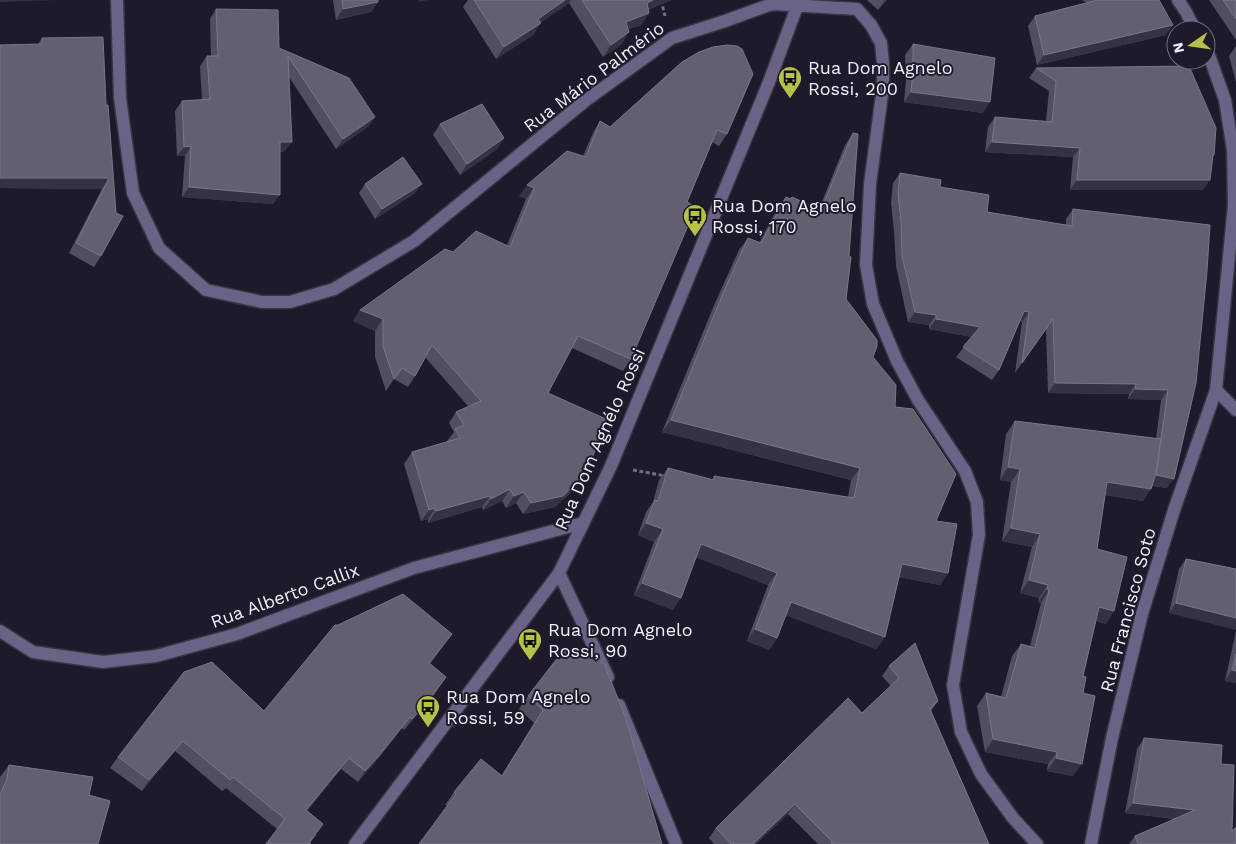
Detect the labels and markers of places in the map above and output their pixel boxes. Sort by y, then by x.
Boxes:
place label: Rua Dom Agnelo Rossi, 200 [808,57,952,99]
bus stop icon: Rua Dom Agnelo Rossi, 200 [777,65,803,99]
place label: Rua Dom Agnelo Rossi, 170 [712,195,856,237]
bus stop icon: Rua Dom Agnelo Rossi, 170 [682,203,708,237]
place label: Rua Dom Agnelo Rossi, 90 [548,619,692,661]
bus stop icon: Rua Dom Agnelo Rossi, 90 [517,627,543,661]
place label: Rua Dom Agnelo Rossi, 59 [446,686,590,728]
bus stop icon: Rua Dom Agnelo Rossi, 59 [415,694,441,728]

